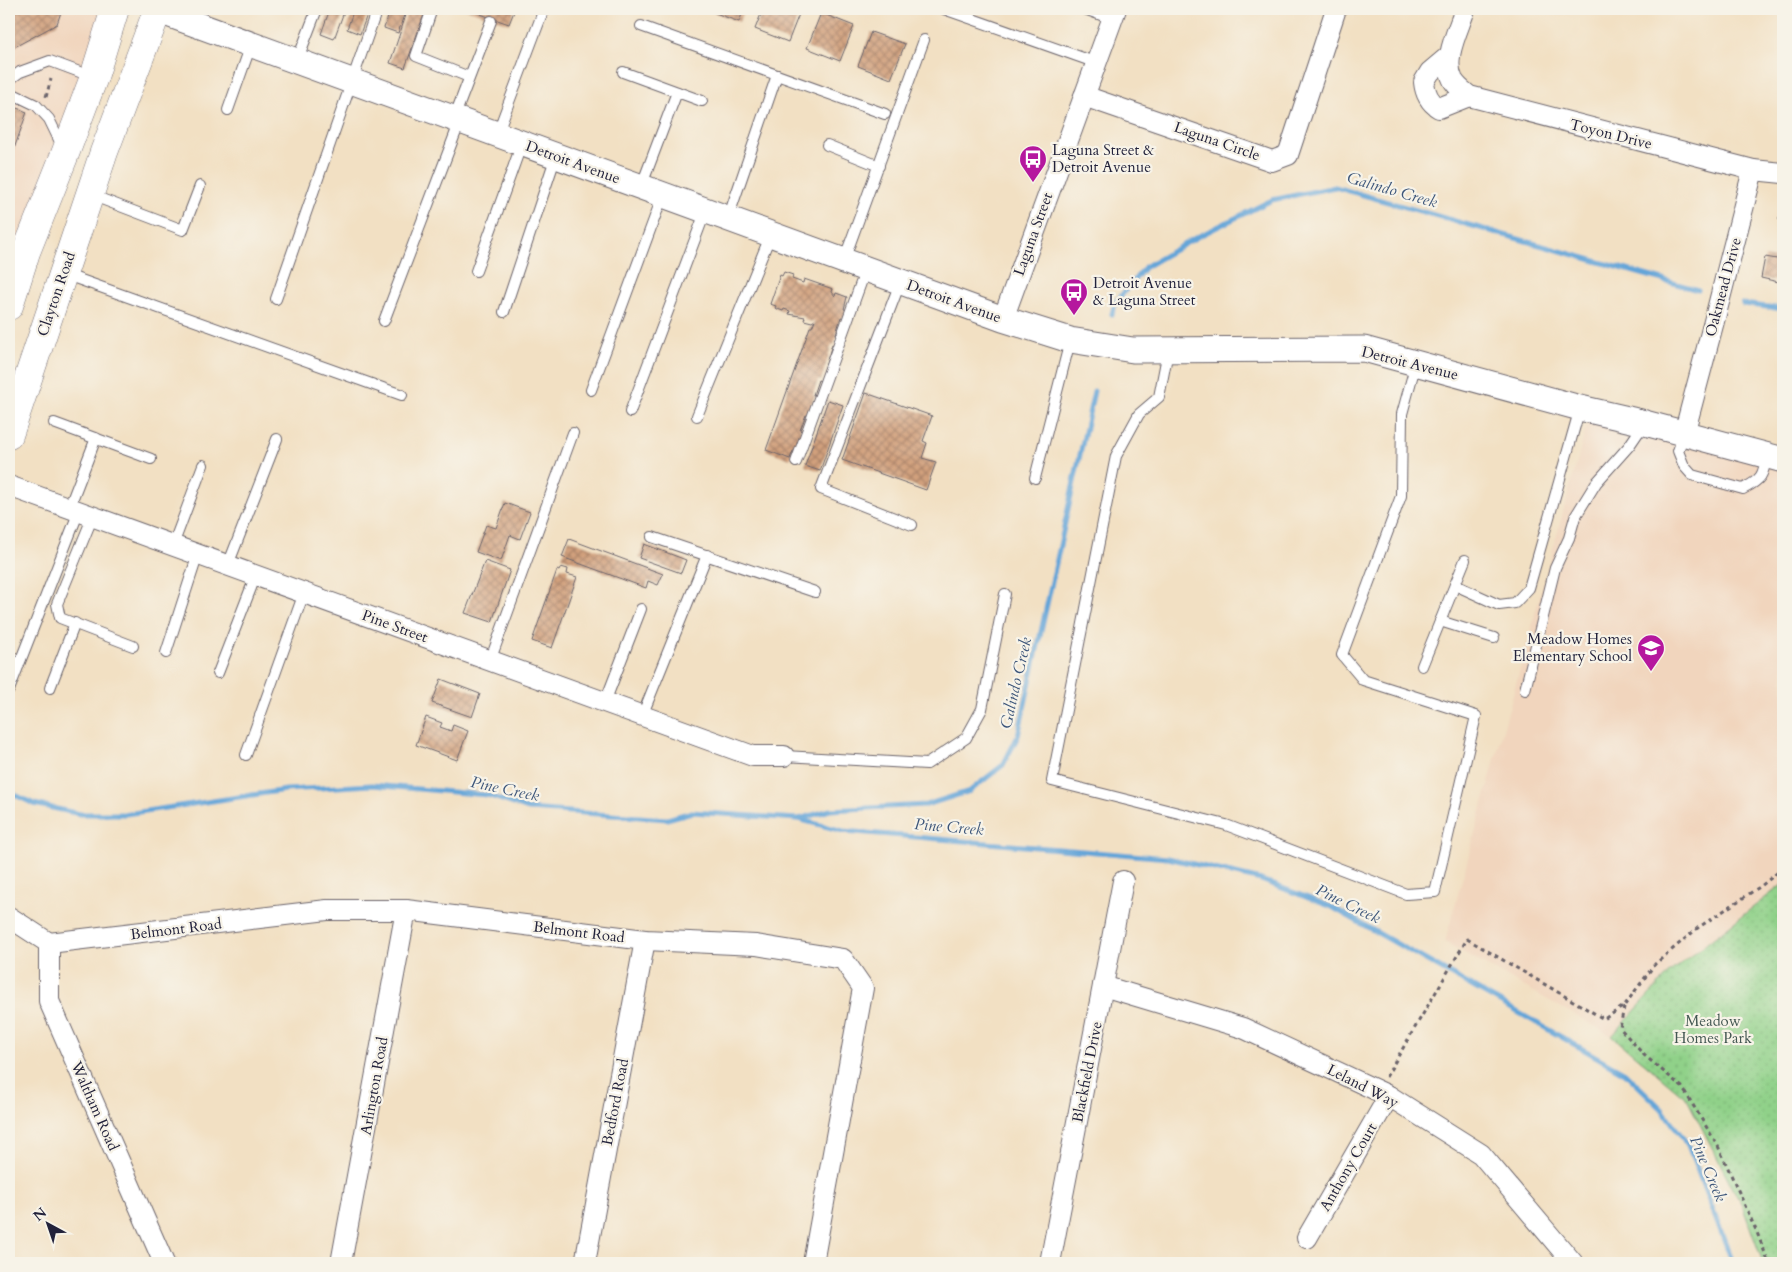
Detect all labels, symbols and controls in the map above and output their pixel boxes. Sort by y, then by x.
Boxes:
street label: Toyon Drive [1568,114,1654,154]
street label: Laguna Circle [1171,117,1263,165]
street label: Detroit Avenue [523,136,623,188]
place label: Laguna Street & Detroit Avenue [1052,140,1155,177]
bus stop icon: Laguna Street & Detroit Avenue [1018,144,1048,183]
water label: Galindo Creek [1344,167,1440,213]
street label: Laguna Street [1009,189,1057,278]
street label: Oakmead Drive [1700,235,1746,339]
street label: Clayton Road [32,249,80,339]
place label: Detroit Avenue & Laguna Street [1093,273,1196,310]
street label: Detroit Avenue [904,275,1004,327]
bus stop icon: Detroit Avenue & Laguna Street [1059,277,1089,316]
street label: Detroit Avenue [1360,341,1461,385]
street label: Pine Street [359,605,431,647]
place label: Meadow Homes Elementary School [1513,629,1632,666]
school or university icon: Meadow Homes Elementary School [1636,633,1666,672]
water label: Galindo Creek [995,635,1037,731]
water label: Pine Creek [469,771,541,807]
water label: Pine Creek [913,813,985,841]
water label: Pine Creek [1312,879,1384,929]
street label: Belmont Road [129,913,223,945]
street label: Belmont Road [532,916,626,948]
park label: Meadow Homes Park [1674,1011,1752,1048]
street label: Blackfield Drive [1067,1019,1107,1124]
street label: Arlington Road [356,1035,392,1137]
street label: Waltham Road [66,1057,124,1154]
street label: Bedford Road [597,1057,633,1147]
street label: Leland Way [1324,1059,1402,1113]
street label: Anthony Court [1315,1119,1381,1215]
water label: Pine Creek [1684,1133,1732,1205]
north arrow [22,1200,72,1250]
text: N [29,1203,51,1226]

